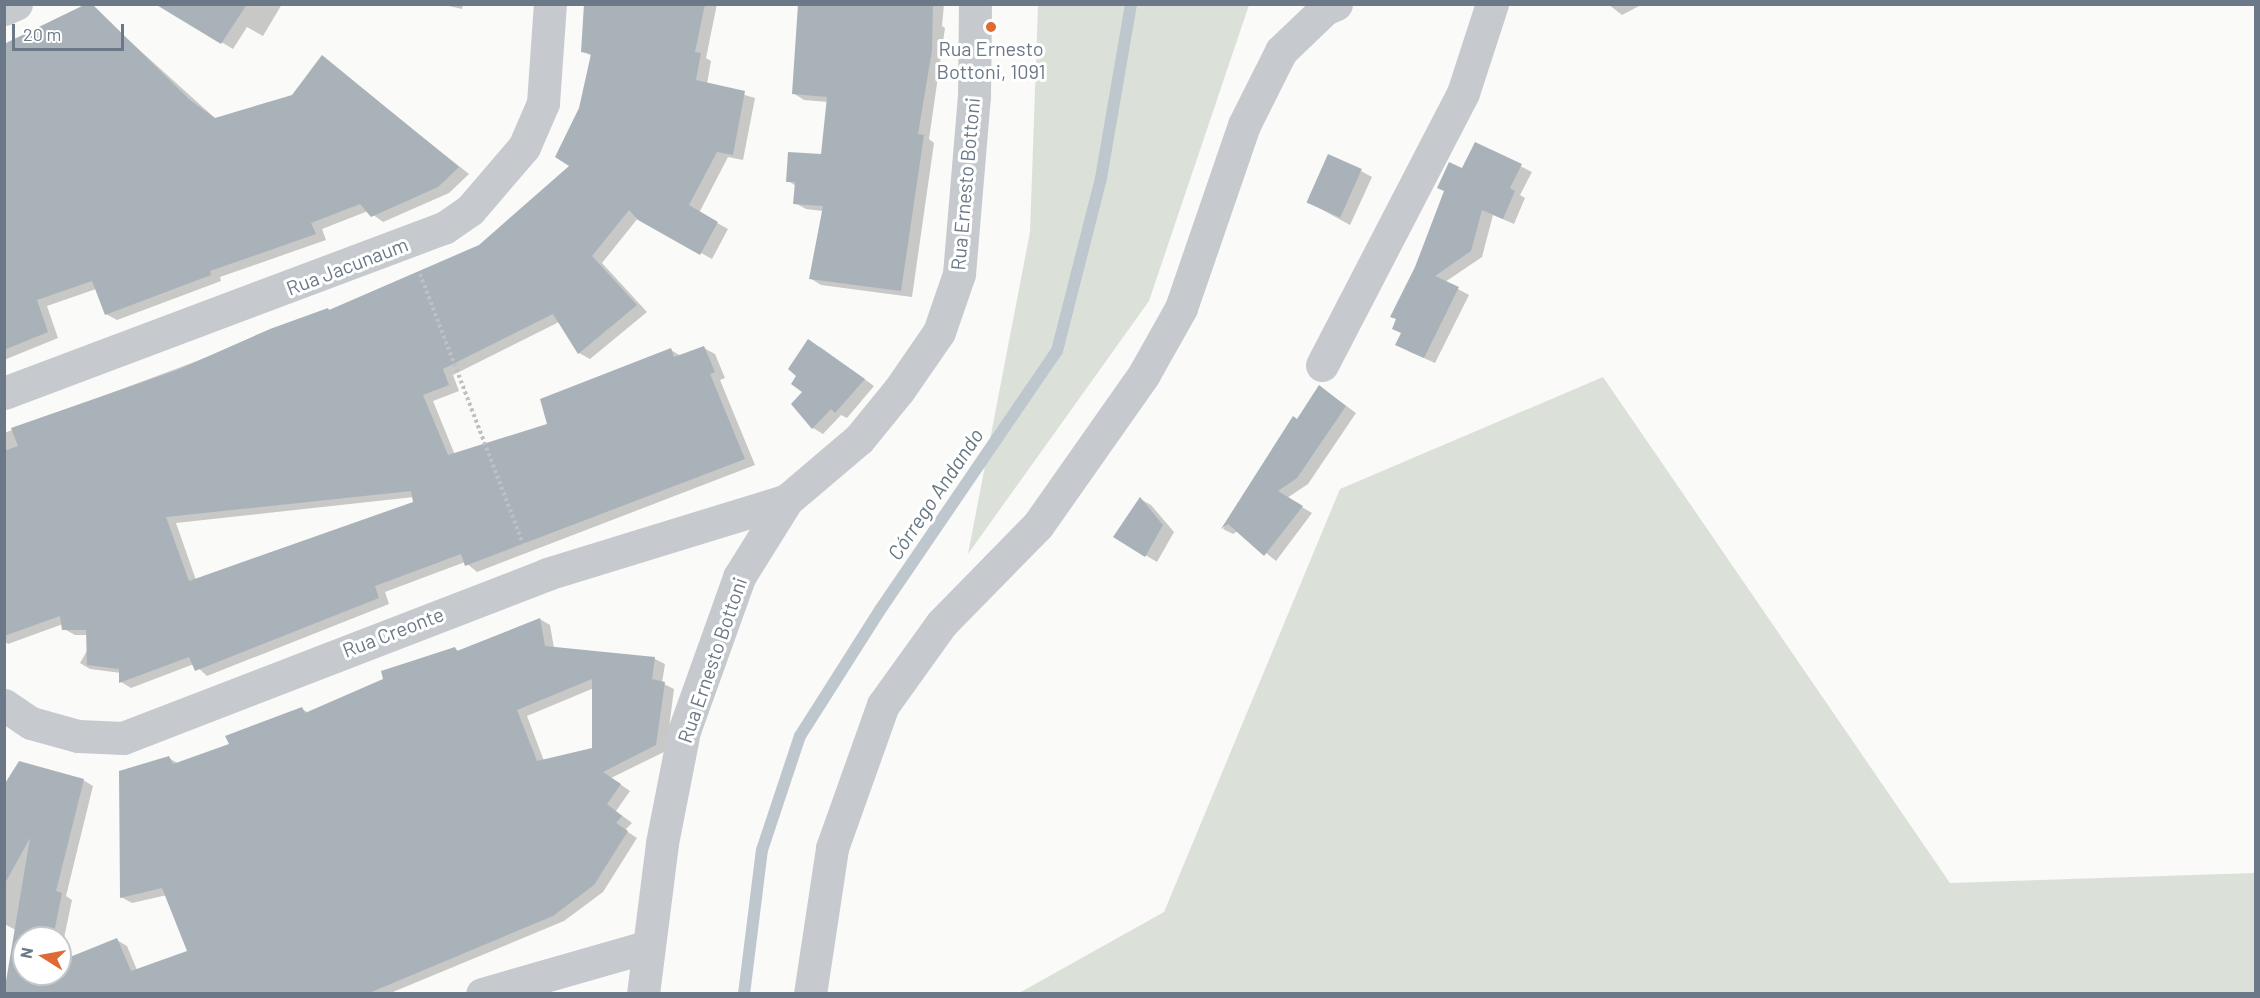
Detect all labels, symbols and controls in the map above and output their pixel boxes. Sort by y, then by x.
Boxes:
scale bar [15,12,128,50]
marker: Rua Ernesto Bottoni, 1091 [984,20,998,34]
text: 20 m [23,23,61,45]
place label: Rua Ernesto Bottoni, 1091 [937,36,1045,83]
street label: Rua Ernesto Bottoni [945,97,985,271]
street label: Rua Jacunaum [283,232,411,300]
water label: Córrego Andando [882,423,988,565]
street label: Rua Ernesto Bottoni [672,574,752,746]
street label: Rua Creonte [339,602,447,662]
north arrow [12,926,72,986]
text: N [15,946,36,960]

